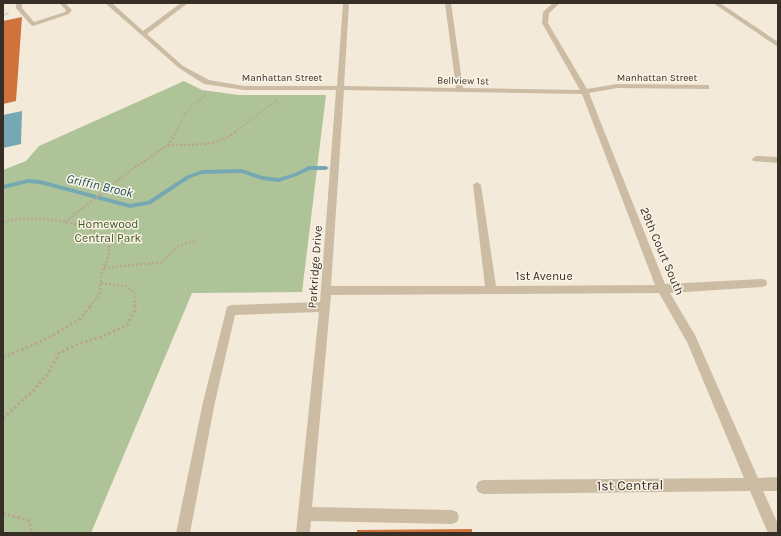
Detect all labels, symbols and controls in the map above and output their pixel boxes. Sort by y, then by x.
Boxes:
street label: Manhattan Street [242,72,322,84]
street label: Manhattan Street [617,72,697,84]
street label: Bellview 1st [437,75,489,87]
water label: Griffin Brook [65,171,135,201]
street label: 29th Court South [637,205,687,297]
park label: Homewood Central Park [75,217,142,245]
street label: Parkridge Drive [305,225,325,309]
street label: 1st Avenue [515,269,573,283]
street label: 1st Central [596,476,664,495]

